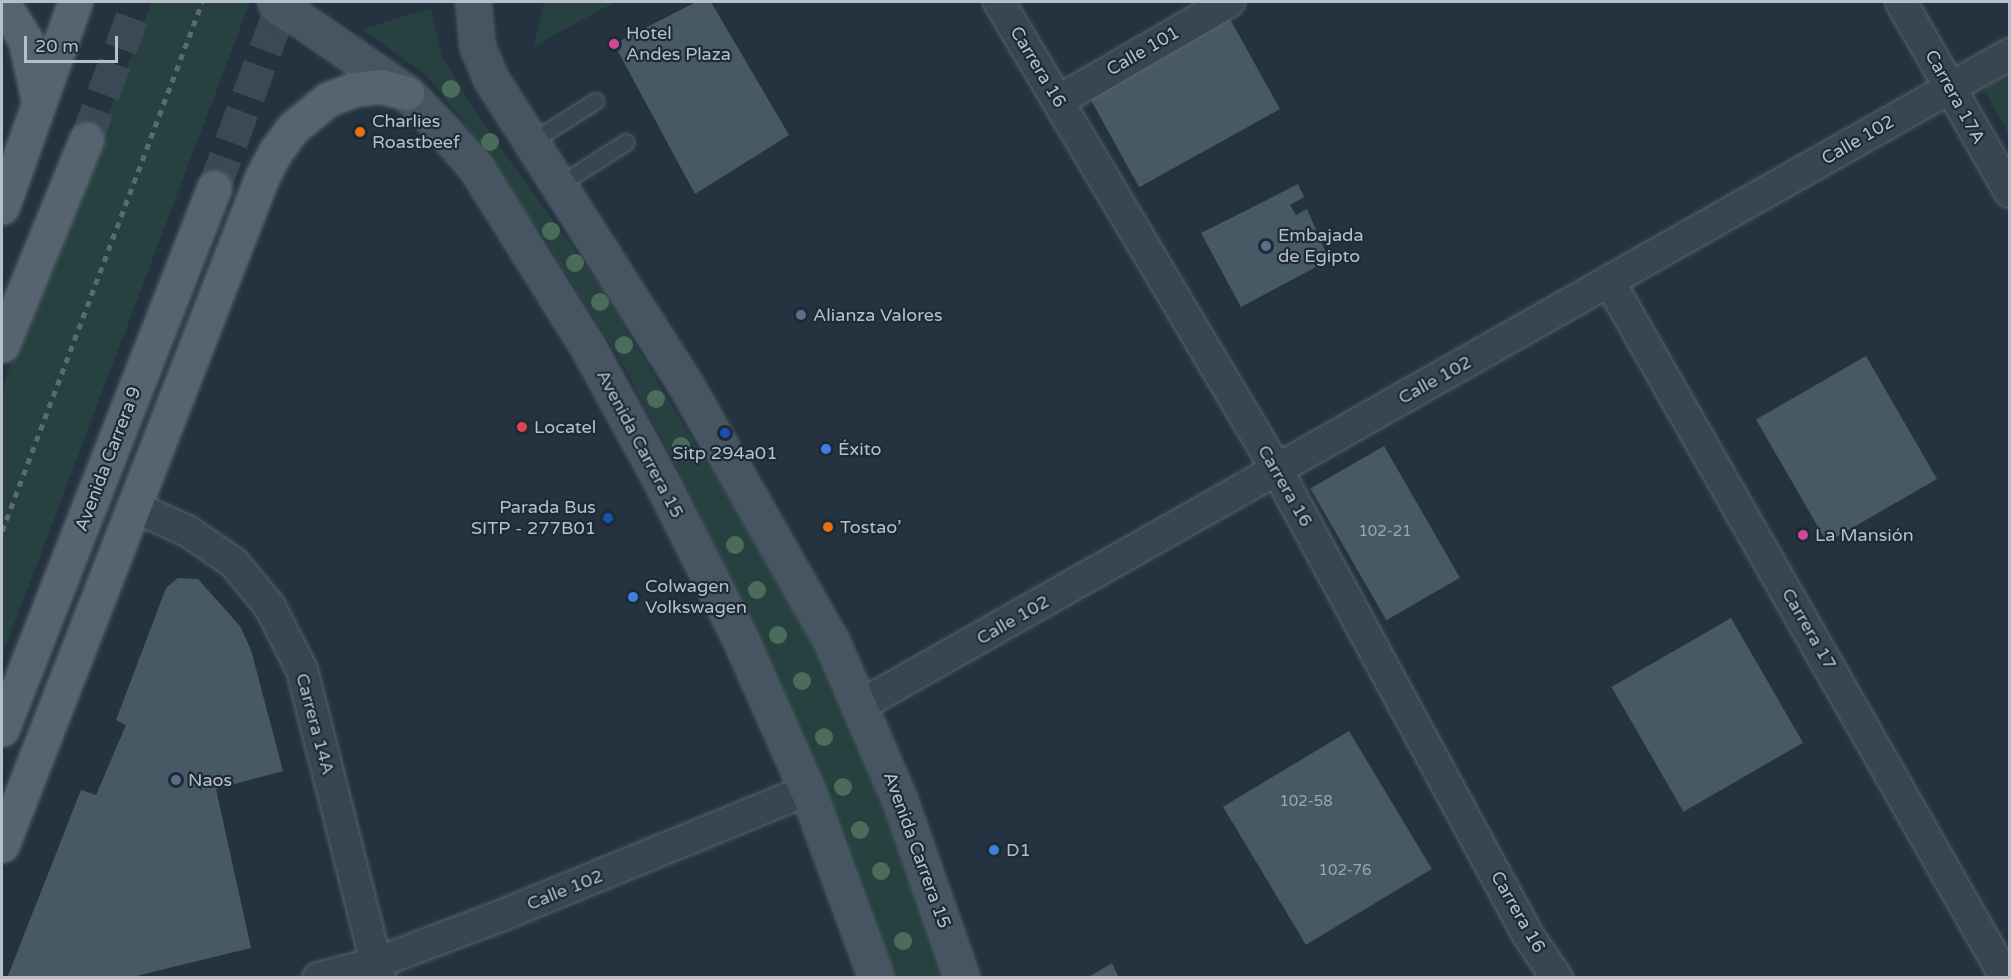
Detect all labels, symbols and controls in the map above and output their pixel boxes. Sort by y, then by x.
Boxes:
street label: Calle 101 [1103,22,1183,80]
place label: Hotel Andes Plaza [626,23,731,66]
street label: Carrera 16 [1005,23,1071,111]
scale bar [27,24,122,62]
text: 20 m [35,35,79,57]
marker: Hotel Andes Plaza [607,37,621,51]
street label: Carrera 17A [1920,46,1990,148]
place label: Charlies Roastbeef [372,111,460,154]
street label: Calle 102 [1818,111,1898,169]
marker: Charlies Roastbeef [353,125,367,139]
place label: Embajada de Egipto [1278,225,1364,268]
marker: Embajada de Egipto [1259,239,1273,253]
place label: Alianza Valores [813,304,943,326]
marker: Alianza Valores [794,308,808,322]
street label: Calle 102 [1395,351,1475,409]
street label: Avenida Carrera 15 [592,366,688,522]
street label: Avenida Carrera 9 [70,384,146,534]
place label: Locatel [534,416,596,438]
marker: Locatel [515,420,529,434]
marker: Sitp 294a01 [718,426,732,440]
place label: Éxito [838,438,881,460]
street label: Carrera 16 [1253,441,1317,531]
place label: Sitp 294a01 [673,442,777,464]
marker: Éxito [819,442,833,456]
place label: Parada Bus SITP - 277B01 [471,497,596,540]
marker: Parada Bus SITP - 277B01 [601,511,615,525]
place label: Tostao’ [840,516,901,538]
marker: Tostao’ [821,520,835,534]
house number: 102-21 [1358,523,1412,541]
place label: La Mansión [1815,524,1914,546]
marker: La Mansión [1796,528,1810,542]
place label: Colwagen Volkswagen [645,576,747,618]
street label: Carrera 17 [1777,584,1841,674]
marker: Colwagen Volkswagen [626,590,640,604]
street label: Calle 102 [973,591,1053,649]
street label: Carrera 14A [291,671,339,777]
place label: Naos [188,769,232,791]
street label: Avenida Carrera 15 [879,769,955,931]
marker: Naos [169,773,183,787]
house number: 102-58 [1279,793,1333,811]
place label: D1 [1006,839,1031,861]
marker: D1 [987,843,1001,857]
house number: 102-76 [1319,862,1371,880]
street label: Calle 102 [524,865,606,915]
street label: Carrera 16 [1486,867,1550,957]

